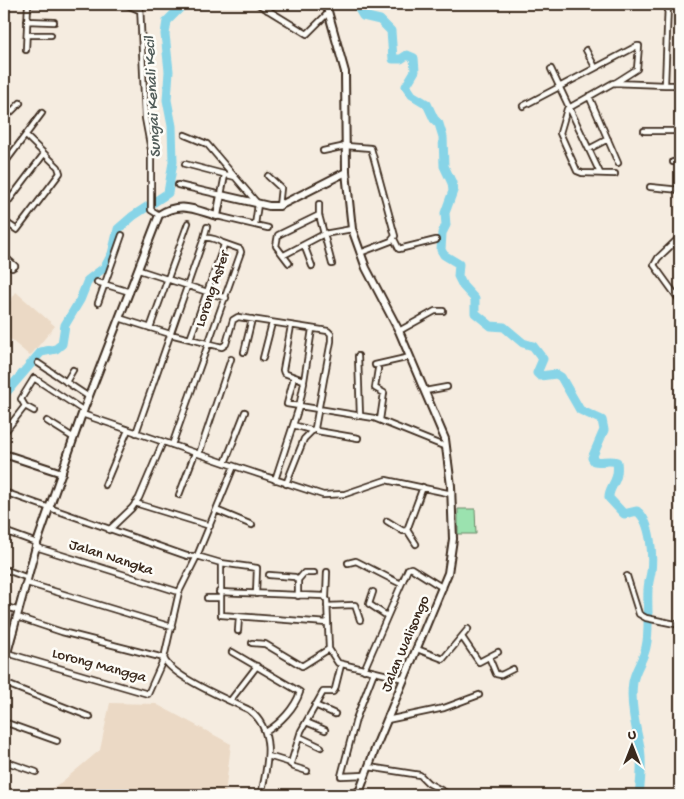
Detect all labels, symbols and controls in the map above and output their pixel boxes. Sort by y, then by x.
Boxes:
water label: Sungai Kenali Kecil [141,34,167,158]
street label: Lorong Aster [192,247,235,329]
street label: Jalan Nangka [67,536,156,580]
street label: Jalan Walisongo [378,593,434,695]
street label: Lorong Mangga [50,645,149,687]
north arrow [606,722,656,772]
text: U [628,727,636,744]

